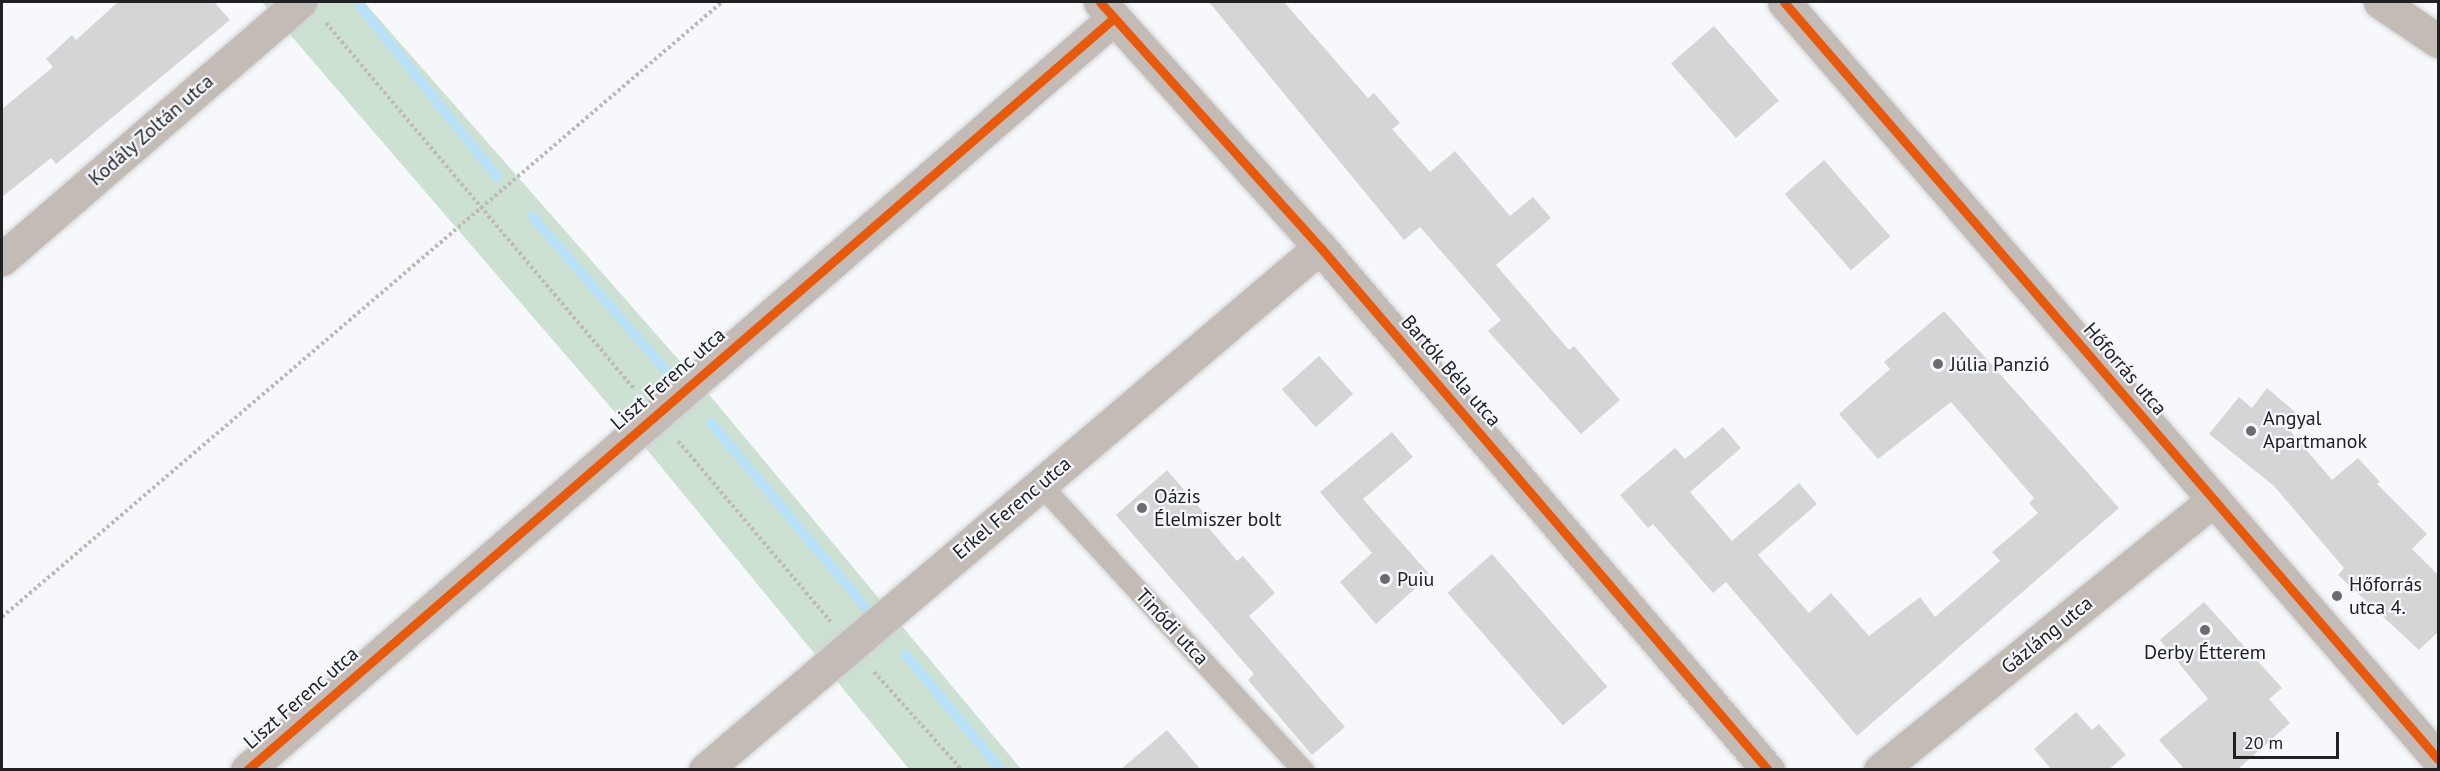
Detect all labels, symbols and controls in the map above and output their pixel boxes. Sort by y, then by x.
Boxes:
street label: Kodály Zoltán utca [83,69,219,191]
street label: Bartók Béla utca [1396,310,1506,432]
street label: Hőforrás utca [2078,318,2172,420]
street label: Liszt Ferenc utca [606,323,730,435]
place label: Júlia Panzió [1950,352,2049,376]
marker: Júlia Panzió [1931,357,1945,371]
place label: Angyal Apartmanok [2263,407,2367,454]
marker: Angyal Apartmanok [2244,424,2258,438]
street label: Erkel Ferenc utca [948,451,1076,565]
place label: Oázis Élelmiszer bolt [1154,484,1282,531]
marker: Oázis Élelmiszer bolt [1135,501,1149,515]
place label: Puiu [1397,567,1434,591]
marker: Puiu [1378,572,1392,586]
place label: Hőforrás utca 4. [2349,572,2422,619]
street label: Tinódi utca [1131,584,1213,670]
marker: Hőforrás utca 4. [2330,589,2344,603]
street label: Gázláng utca [1997,591,2097,679]
marker: Derby Étterem [2198,623,2212,637]
place label: Derby Étterem [2144,640,2266,664]
street label: Liszt Ferenc utca [239,642,363,754]
scale bar [2236,720,2342,758]
text: 20 m [2244,731,2283,754]

